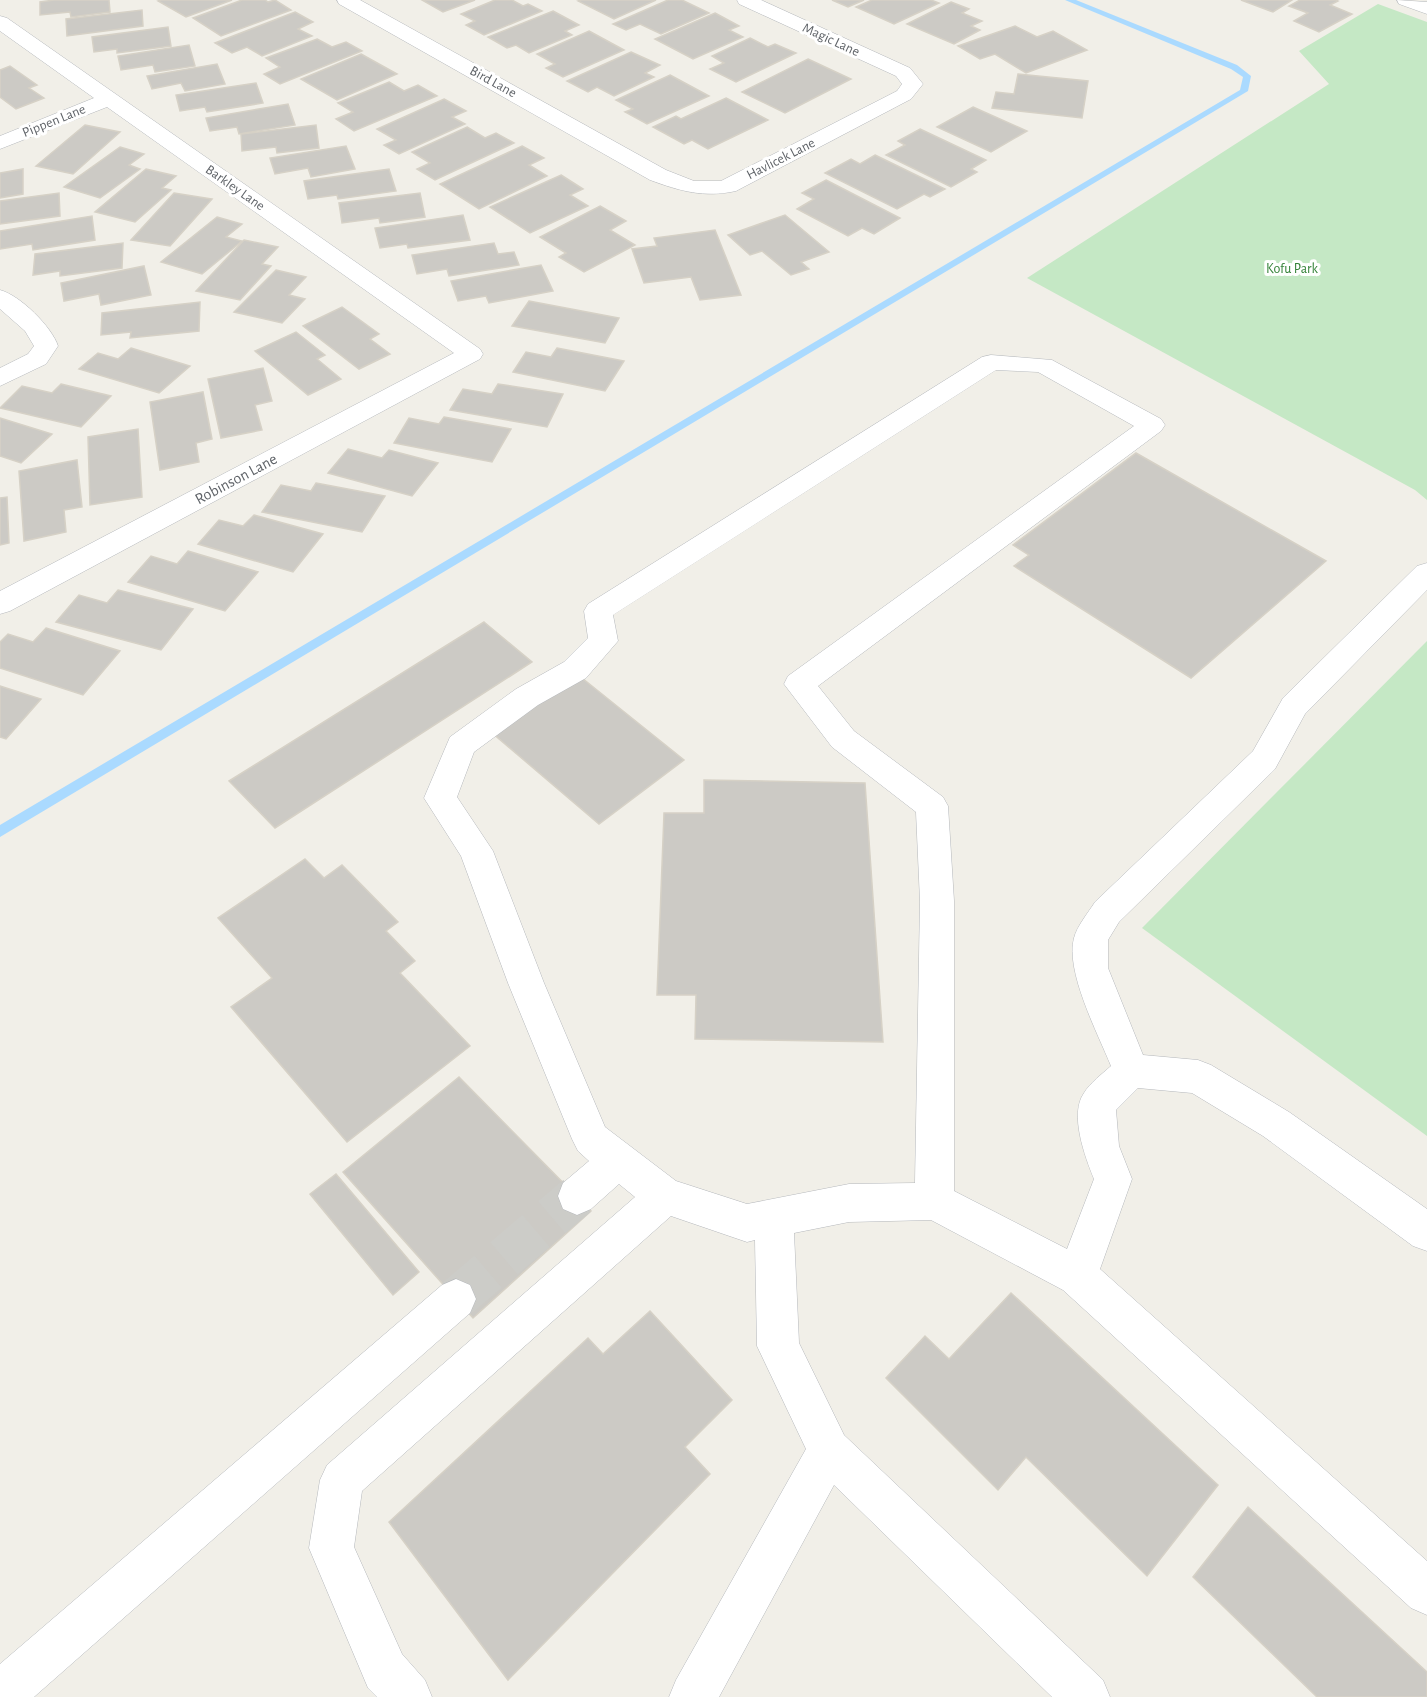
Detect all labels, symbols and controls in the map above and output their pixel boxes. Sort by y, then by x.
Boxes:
street label: Magic Lane [800,21,862,59]
street label: Bird Lane [467,64,519,100]
street label: Pippen Lane [20,102,88,140]
street label: Havlicek Lane [745,136,817,182]
street label: Barkley Lane [203,163,267,213]
park label: Kofu Park [1266,262,1319,276]
street label: Robinson Lane [192,451,280,507]

